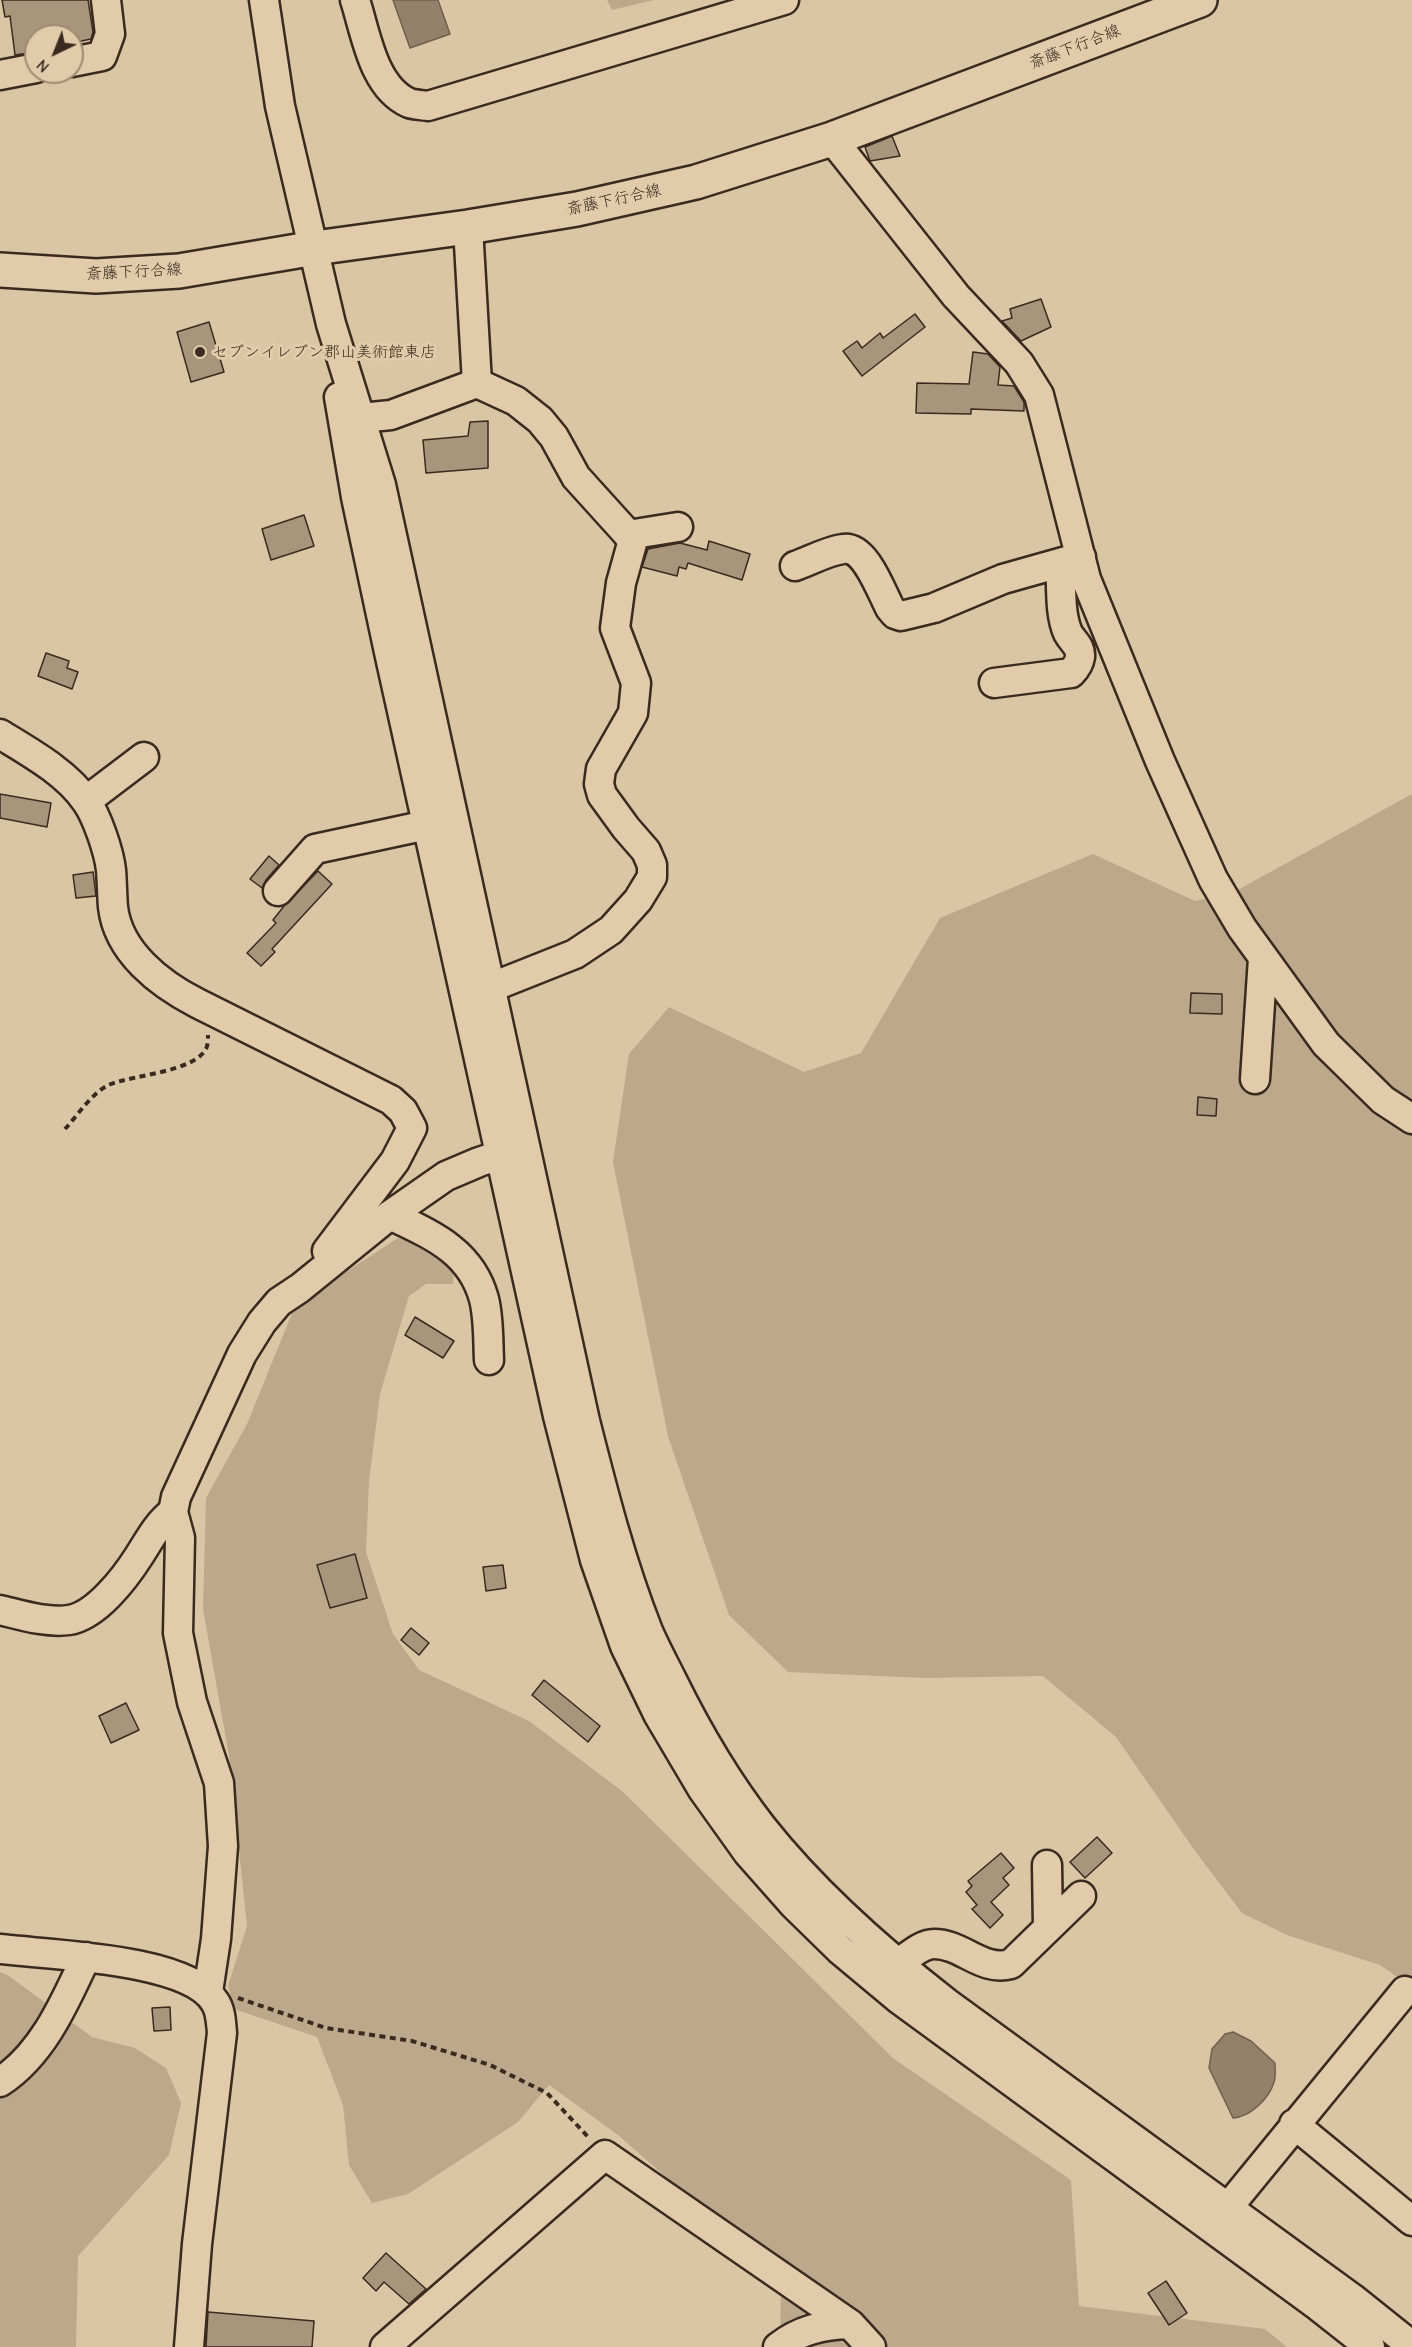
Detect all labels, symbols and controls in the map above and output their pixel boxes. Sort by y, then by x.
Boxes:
street label: 斎藤下行合線 [1027,21,1123,73]
north arrow [24,24,84,84]
text: N [33,56,53,76]
street label: 斎藤下行合線 [565,181,663,219]
street label: 斎藤下行合線 [86,260,182,284]
place label: セブンイレブン郡山美術館東店 [212,342,436,362]
marker: セブンイレブン郡山美術館東店 [193,345,207,359]

